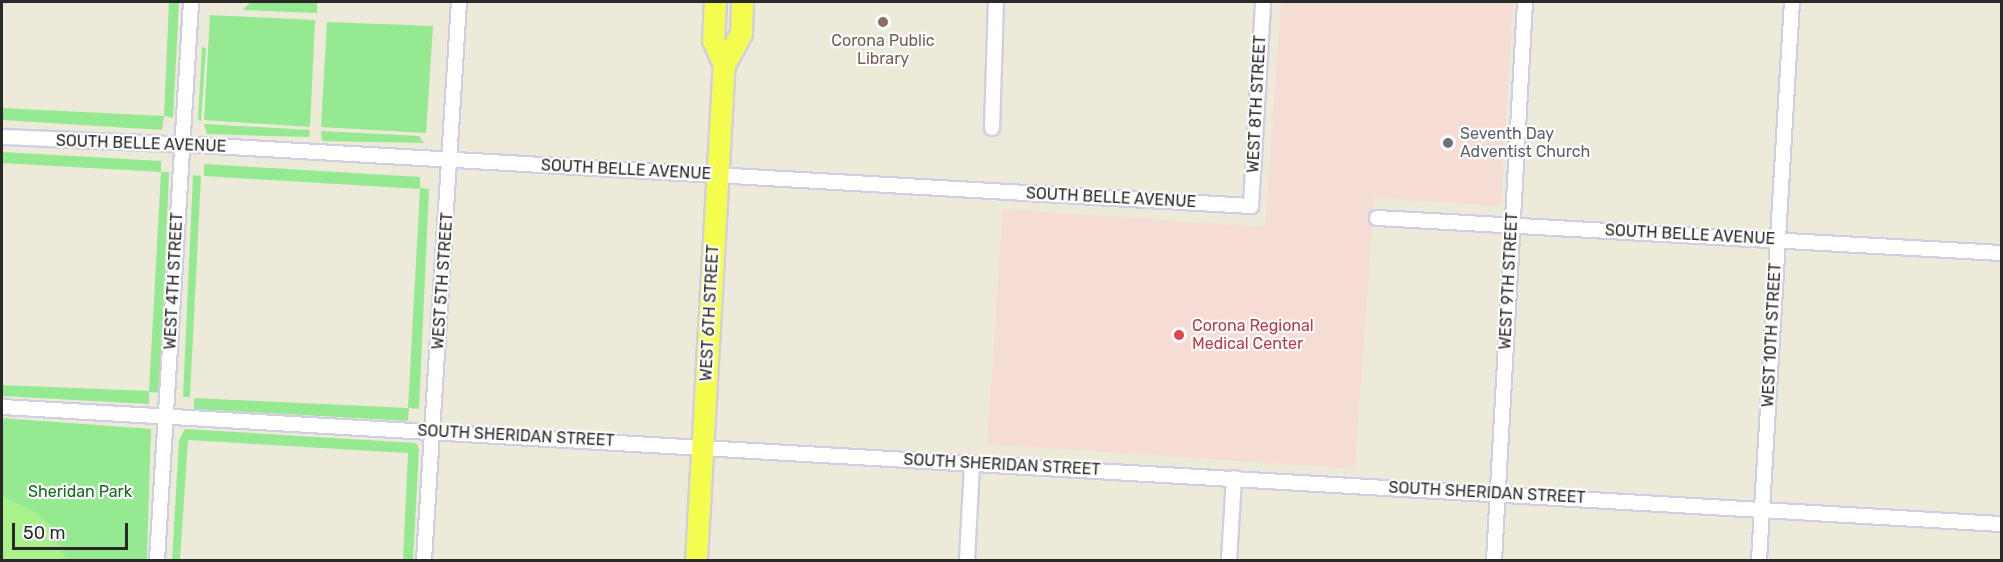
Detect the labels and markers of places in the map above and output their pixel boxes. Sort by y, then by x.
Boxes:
marker: Corona Public Library [876,15,890,29]
place label: Corona Public Library [831,31,935,69]
place label: Seventh Day Adventist Church [1460,124,1590,162]
marker: Seventh Day Adventist Church [1441,136,1455,150]
place label: Corona Regional Medical Center [1192,316,1314,354]
marker: Corona Regional Medical Center [1170,326,1188,344]

